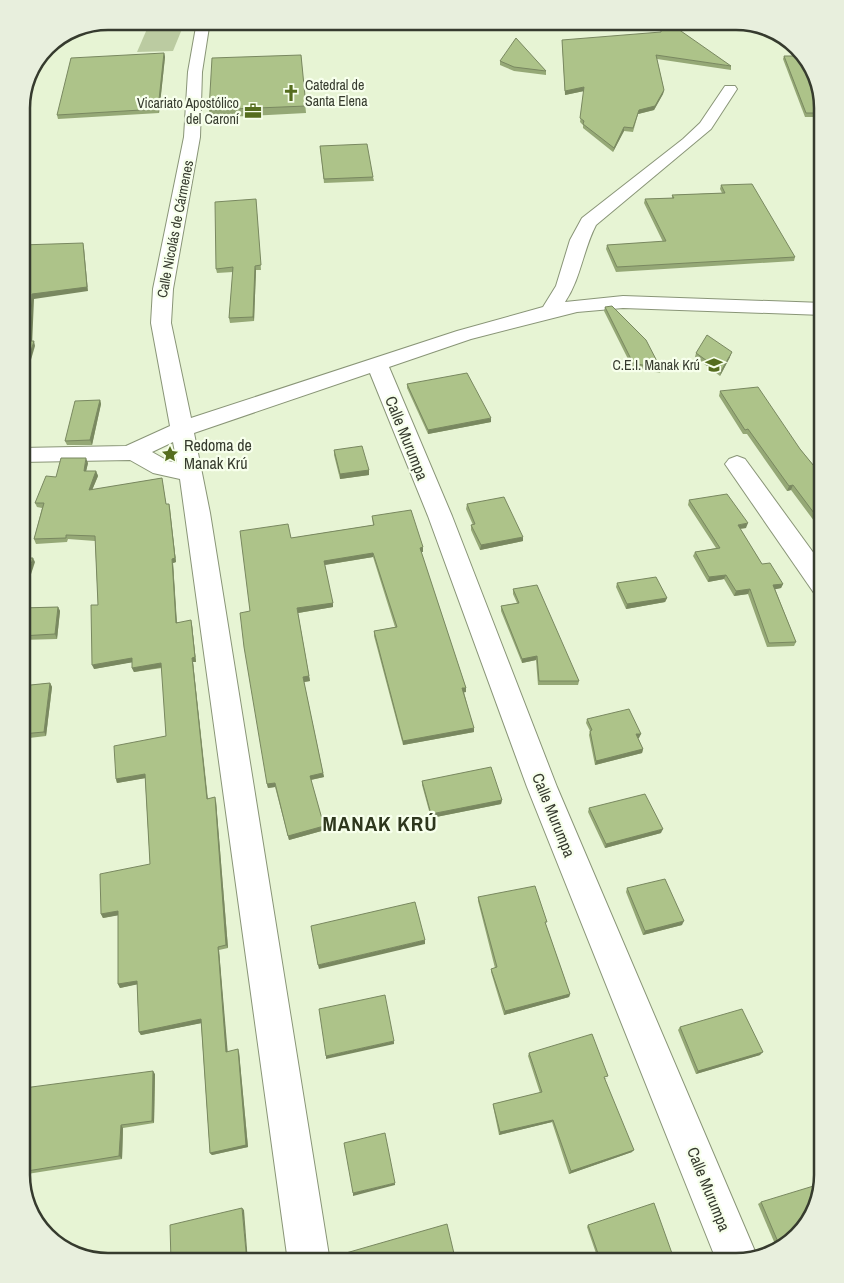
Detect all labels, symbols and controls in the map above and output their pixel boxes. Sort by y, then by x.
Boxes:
place label: Catedral de Santa Elena [305,76,368,110]
church icon: Catedral de Santa Elena [281,83,301,103]
place label: Vicariato Apostólico del Caroní [137,94,240,128]
office icon: Vicariato Apostólico del Caroní [243,101,263,121]
street label: Calle Nicolás de Cármenes [153,158,197,299]
school or university icon: C.E.I. Manak Krú [704,355,724,375]
place label: C.E.I. Manak Krú [613,356,700,374]
street label: Calle Murumpa [380,393,434,484]
place label: Redoma de Manak Krú [184,434,252,474]
place icon: Redoma de Manak Krú [160,444,180,464]
street label: Calle Murumpa [527,770,581,861]
district label: MANAK KRÚ [322,809,438,838]
street label: Calle Murumpa [682,1144,736,1235]

